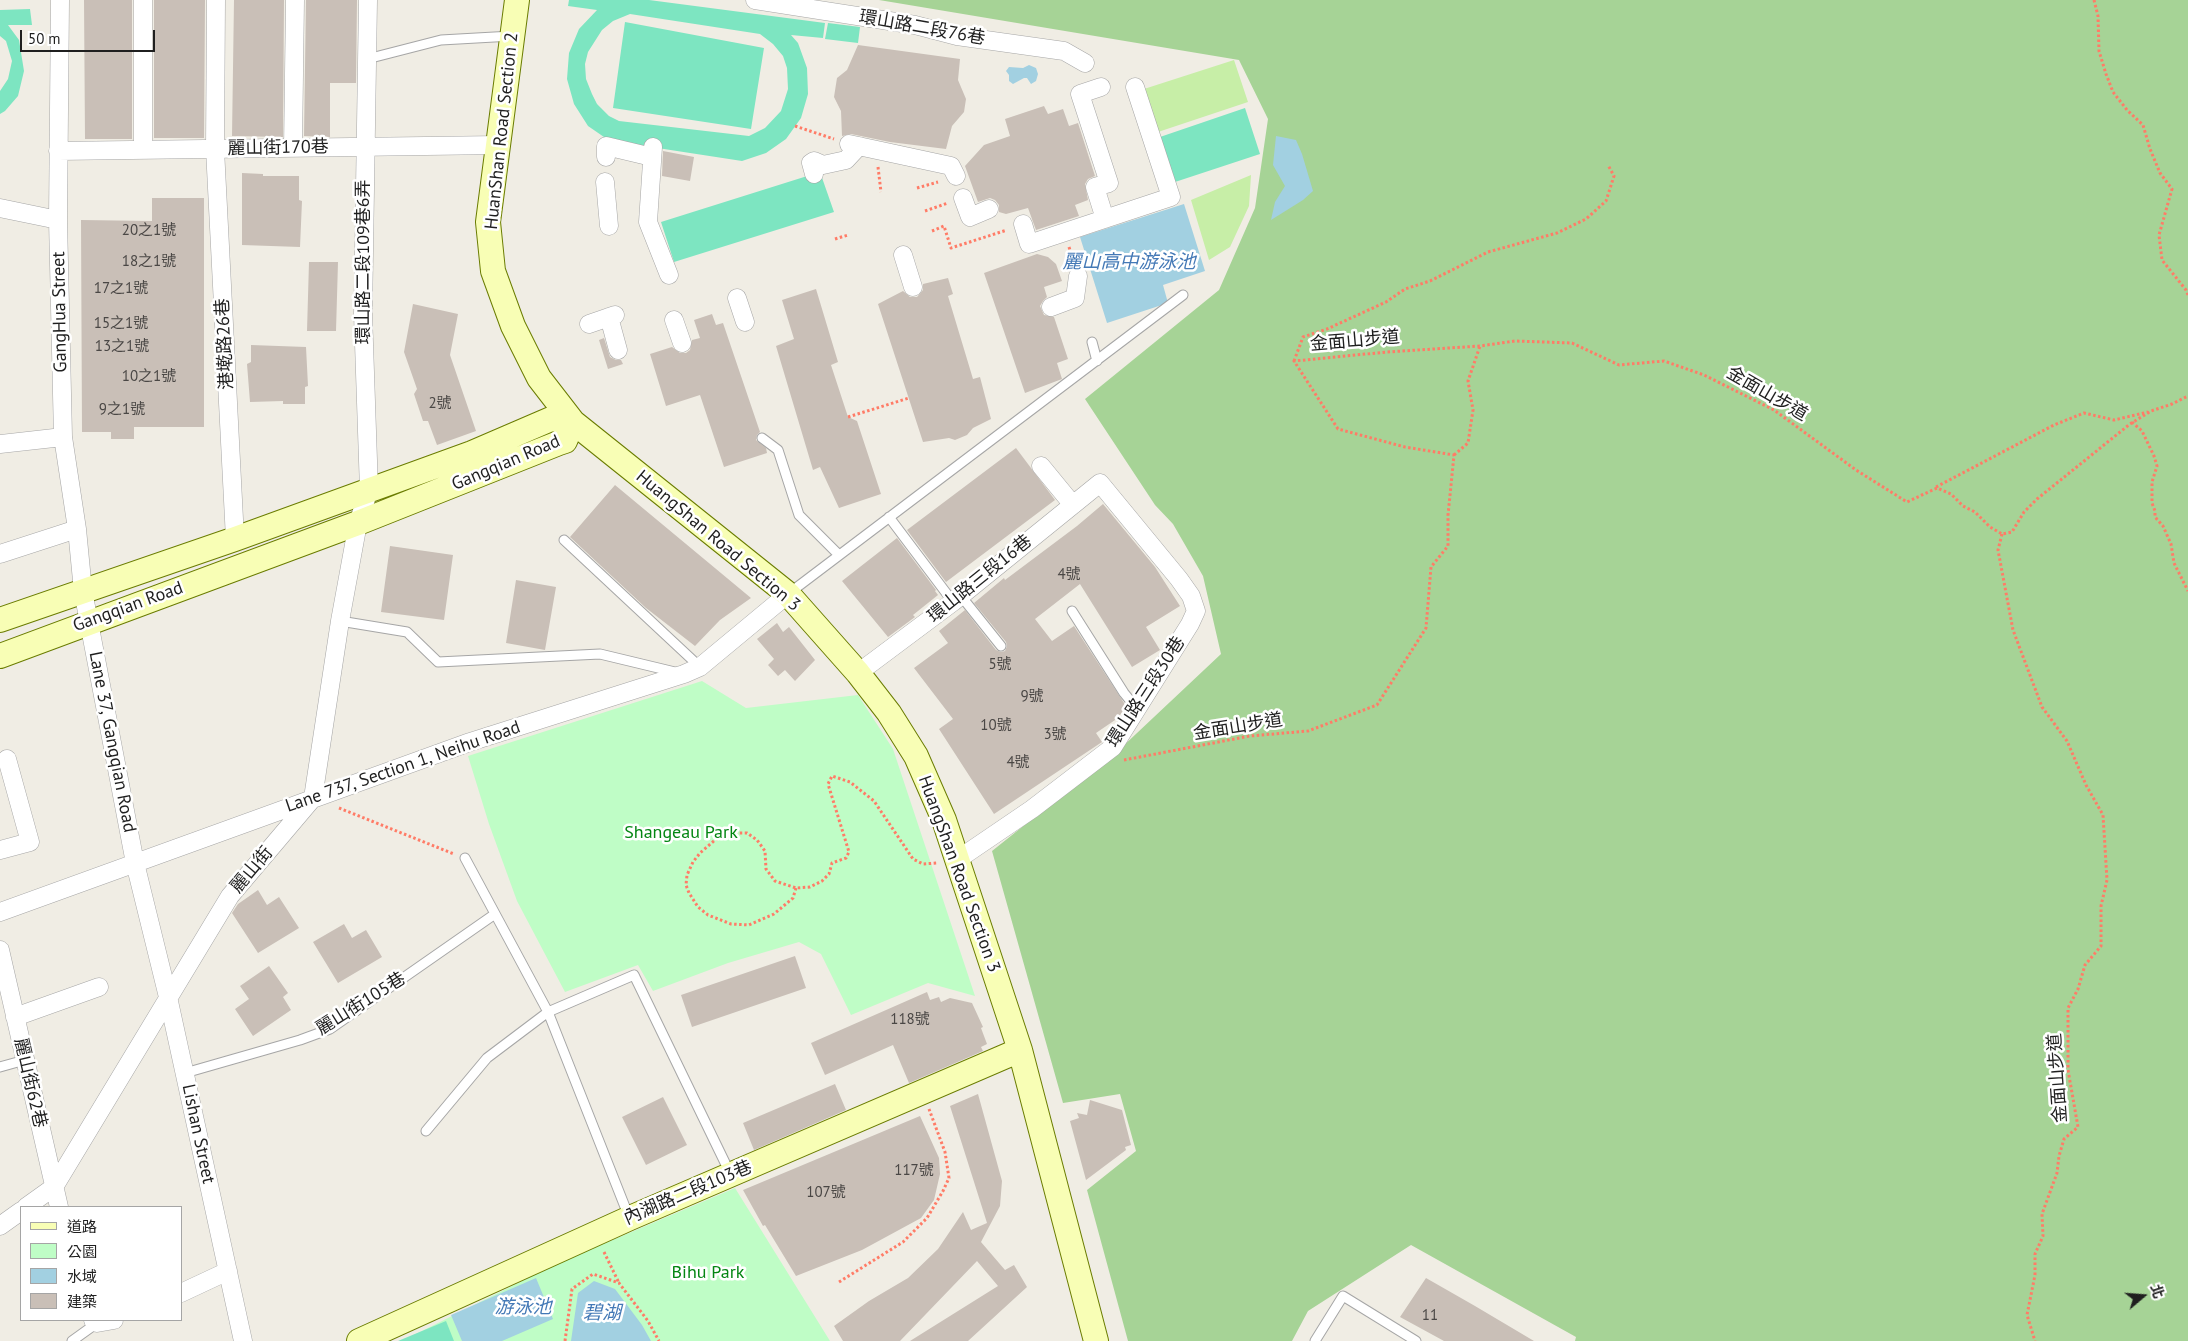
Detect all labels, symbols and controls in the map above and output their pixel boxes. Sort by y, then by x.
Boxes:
street label: 環山路二段76巷 [857,6,987,50]
scale bar [22,20,158,52]
text: 50 m [28,29,61,48]
street label: HuanShan Road Section 2 [481,31,523,231]
street label: 麗山街170巷 [227,136,329,160]
street label: 環山路二段109巷6弄 [353,179,375,345]
house number: 20之1號 [122,222,176,240]
street label: GangHua Street [48,251,72,373]
water label: 麗山高中游泳池 [1063,252,1195,274]
house number: 18之1號 [122,253,176,271]
house number: 17之1號 [94,280,148,298]
street label: 港墘路26巷 [212,298,238,390]
house number: 15之1號 [94,315,148,333]
street label: 金面山步道 [1309,326,1401,356]
house number: 13之1號 [95,338,149,356]
street label: 金面山步道 [1723,362,1811,426]
house number: 10之1號 [122,368,176,386]
house number: 2號 [428,395,452,413]
house number: 9之1號 [99,401,145,419]
street label: Gangqian Road [449,430,563,496]
street label: HuangShan Road Section 3 [631,466,805,616]
street label: 環山路三段16巷 [924,530,1036,628]
house number: 4號 [1057,566,1081,584]
street label: Gangqian Road [70,577,186,637]
street label: 環山路三段30巷 [1102,633,1190,751]
street label: Lane 37, Gangqian Road [84,650,140,834]
house number: 5號 [988,656,1012,674]
house number: 9號 [1020,688,1044,706]
street label: 金面山步道 [1192,709,1284,745]
street label: Lane 737, Section 1, Neihu Road [283,717,523,817]
house number: 10號 [980,717,1012,735]
house number: 3號 [1043,726,1067,744]
house number: 4號 [1006,754,1030,772]
street label: HuangShan Road Section 3 [913,773,1005,975]
park label: Shangeau Park [624,822,738,844]
street label: 麗山街 [226,842,278,898]
street label: 麗山街105巷 [312,968,410,1040]
house number: 118號 [890,1011,930,1029]
street label: 金面山步道 [2044,1032,2072,1124]
street label: 麗山街62巷 [9,1036,51,1130]
street label: Lishan Street [177,1082,219,1186]
street label: 內湖路二段103巷 [621,1156,755,1230]
house number: 117號 [894,1162,934,1180]
house number: 107號 [806,1184,846,1202]
legend [20,1206,182,1321]
text: 道路 [67,1217,97,1236]
text: 公園 [67,1242,97,1261]
park label: Bihu Park [672,1262,744,1284]
text: 水域 [67,1267,97,1286]
north arrow [2118,1271,2168,1321]
text: 北 [2147,1282,2168,1301]
text: 建築 [67,1292,97,1311]
water label: 游泳池 [495,1297,551,1319]
water label: 碧湖 [583,1303,621,1325]
house number: 11 [1422,1307,1438,1325]

